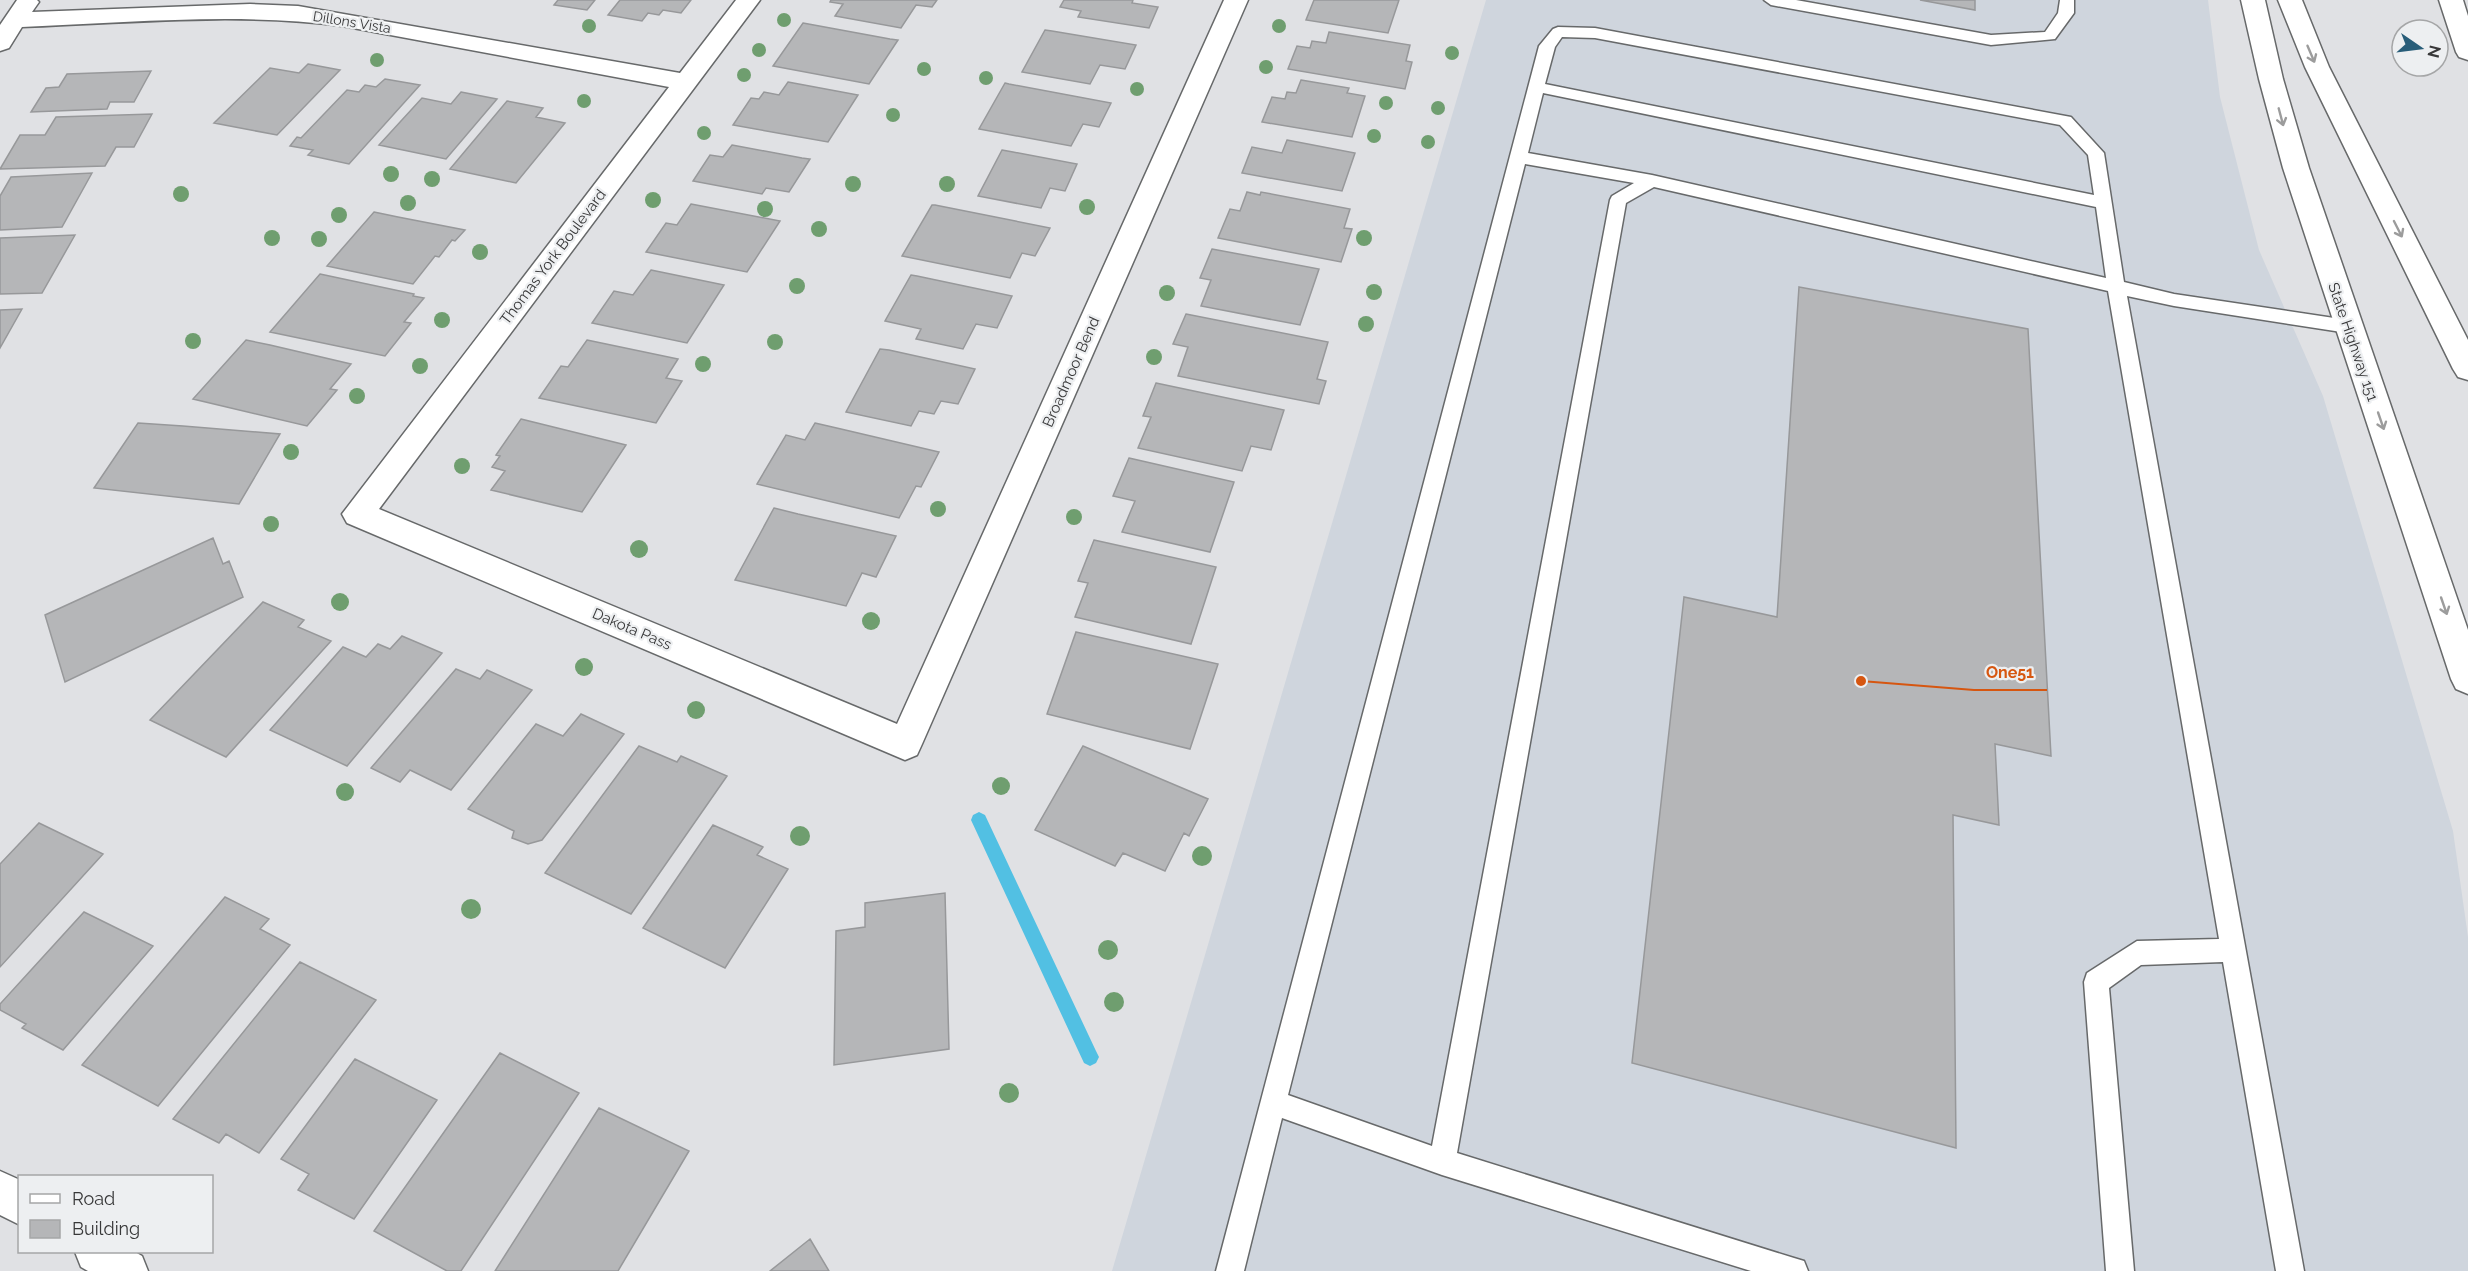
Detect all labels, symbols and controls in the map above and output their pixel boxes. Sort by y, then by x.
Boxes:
street label: Dillons Vista [312,8,392,36]
north arrow [2390,18,2450,78]
text: N [2423,43,2445,60]
one-way arrow [2306,45,2318,63]
one-way arrow [2276,107,2287,126]
street label: Thomas York Boulevard [496,186,610,328]
one-way arrow [2392,220,2404,238]
street label: State Highway 151 [2324,280,2382,404]
street label: Broadmoor Bend [1039,314,1103,430]
one-way arrow [2376,411,2387,430]
one-way arrow [2439,596,2450,615]
street label: Dakota Pass [590,604,674,654]
callout: One51 [1974,656,2047,690]
text: One51 [1986,663,2034,682]
legend [18,1175,213,1253]
text: Road [72,1188,115,1209]
text: Building [72,1218,140,1239]

